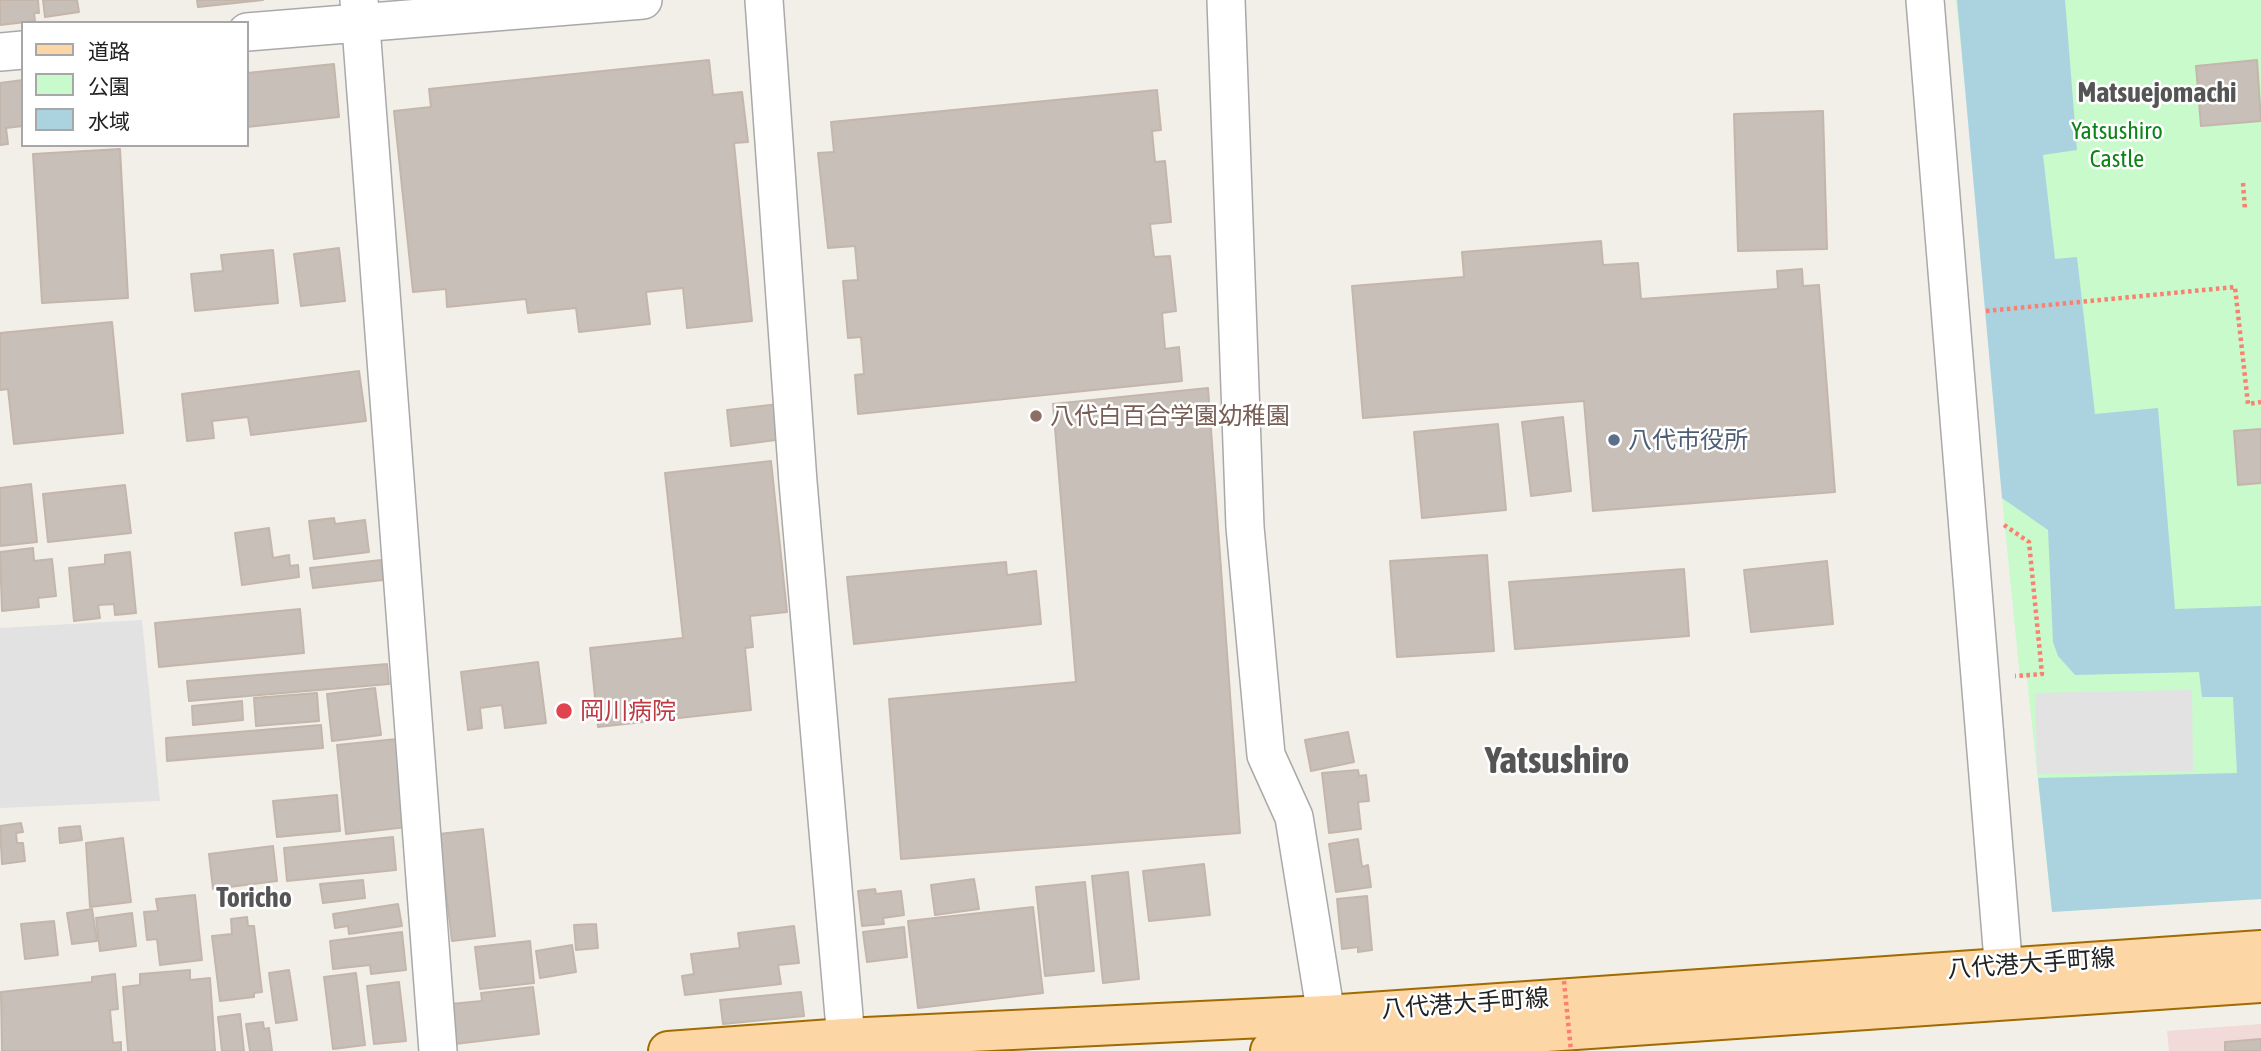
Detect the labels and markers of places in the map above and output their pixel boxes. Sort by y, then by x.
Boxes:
place label: 八代白百合学園幼稚園 [1050,402,1290,430]
marker: 八代白百合学園幼稚園 [1028,408,1044,424]
place label: 八代市役所 [1628,426,1748,454]
marker: 八代市役所 [1606,432,1622,448]
place label: 岡川病院 [580,697,676,725]
marker: 岡川病院 [554,701,574,721]

